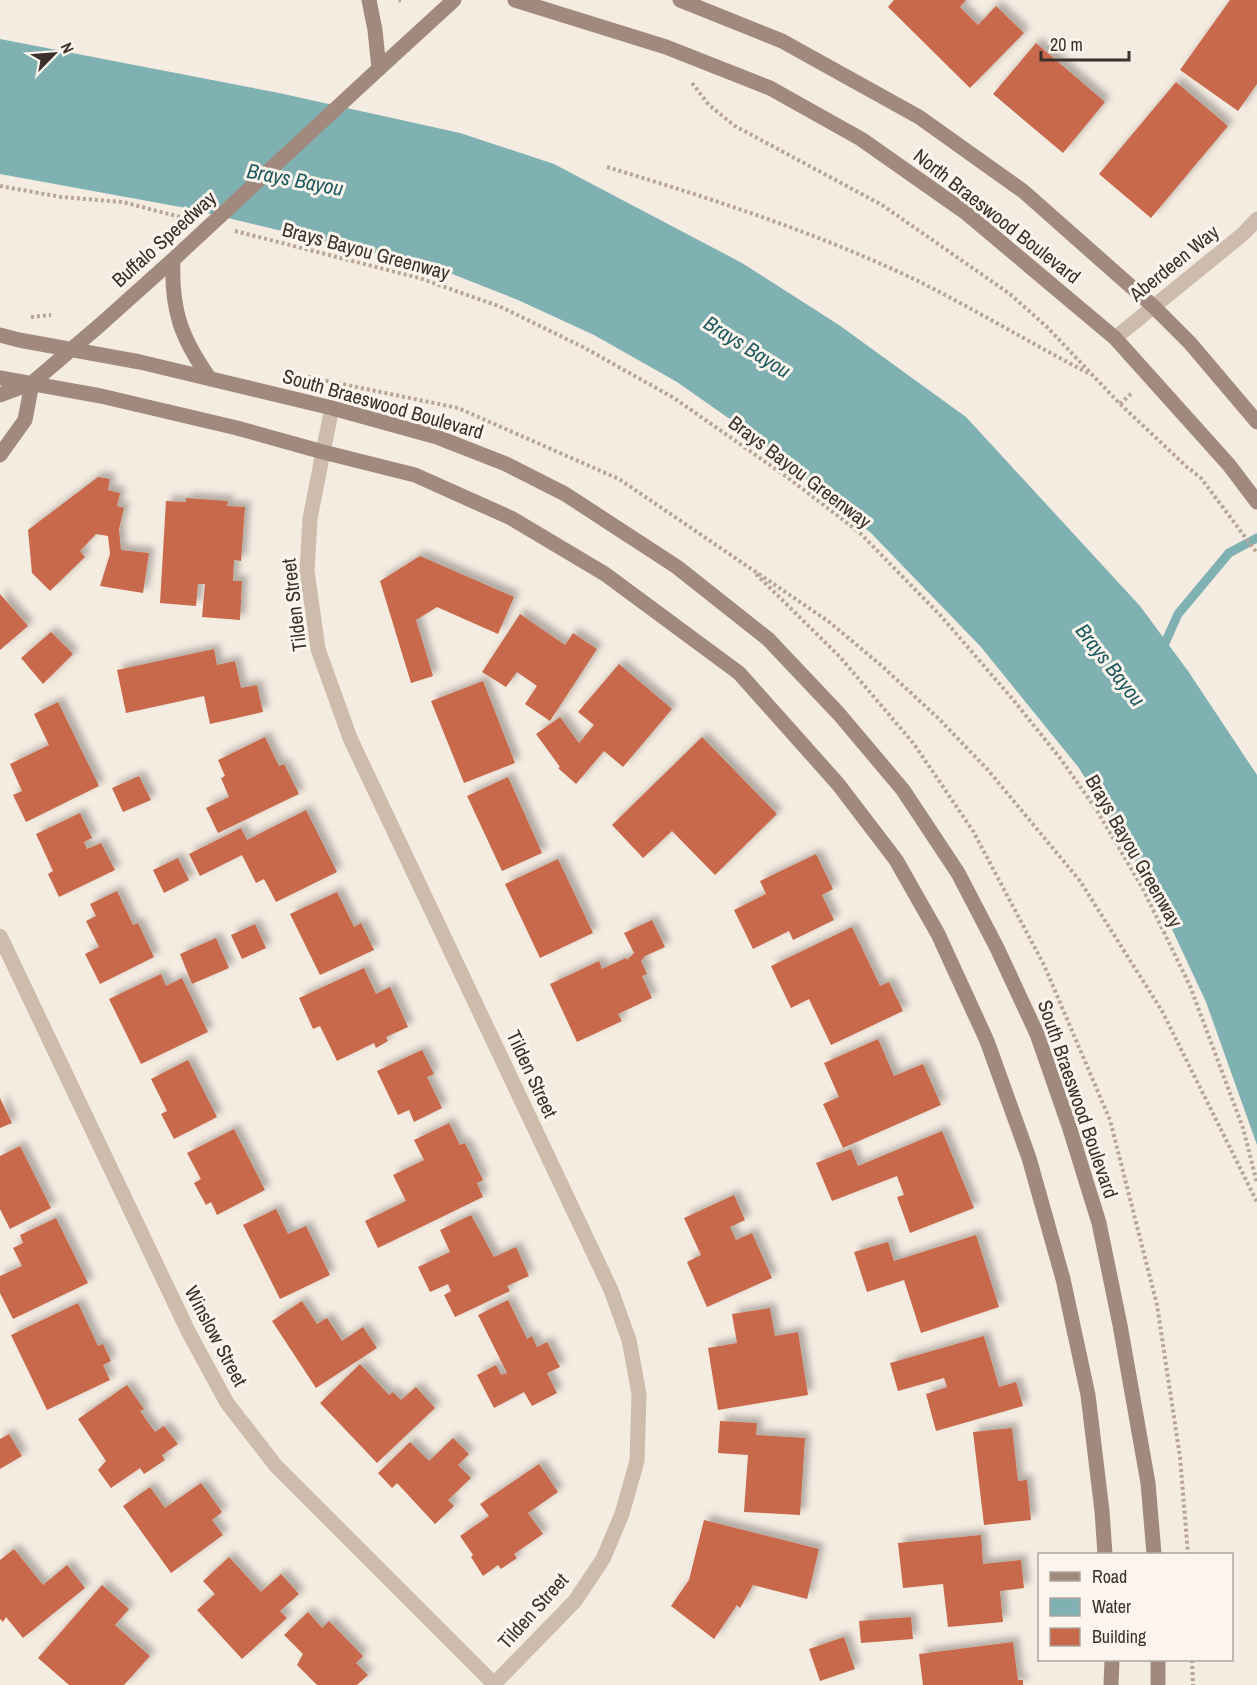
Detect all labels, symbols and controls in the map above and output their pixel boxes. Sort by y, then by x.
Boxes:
north arrow [24,24,84,84]
scale bar [1041,24,1130,62]
text: 20 m [1050,32,1083,57]
text: N [56,39,80,57]
street label: North Braeswood Boulevard [908,142,1086,289]
water label: Brays Bayou [244,156,346,203]
street label: Buffalo Speedway [106,184,222,293]
street label: Brays Bayou Greenway [279,215,454,286]
street label: Aberdeen Way [1122,218,1225,308]
water label: Brays Bayou [698,308,797,385]
street label: South Braeswood Boulevard [280,362,487,445]
street label: Brays Bayou Greenway [723,409,878,535]
street label: Tilden Street [274,557,313,653]
water label: Brays Bayou [1069,617,1152,712]
street label: Brays Bayou Greenway [1080,769,1190,933]
street label: South Braeswood Boulevard [1032,996,1125,1202]
street label: Tilden Street [500,1026,565,1122]
street label: Winslow Street [179,1281,254,1391]
legend [1038,1553,1233,1661]
text: Road [1092,1564,1127,1589]
street label: Tilden Street [491,1567,574,1654]
text: Water [1092,1594,1131,1619]
text: Building [1092,1624,1147,1649]

